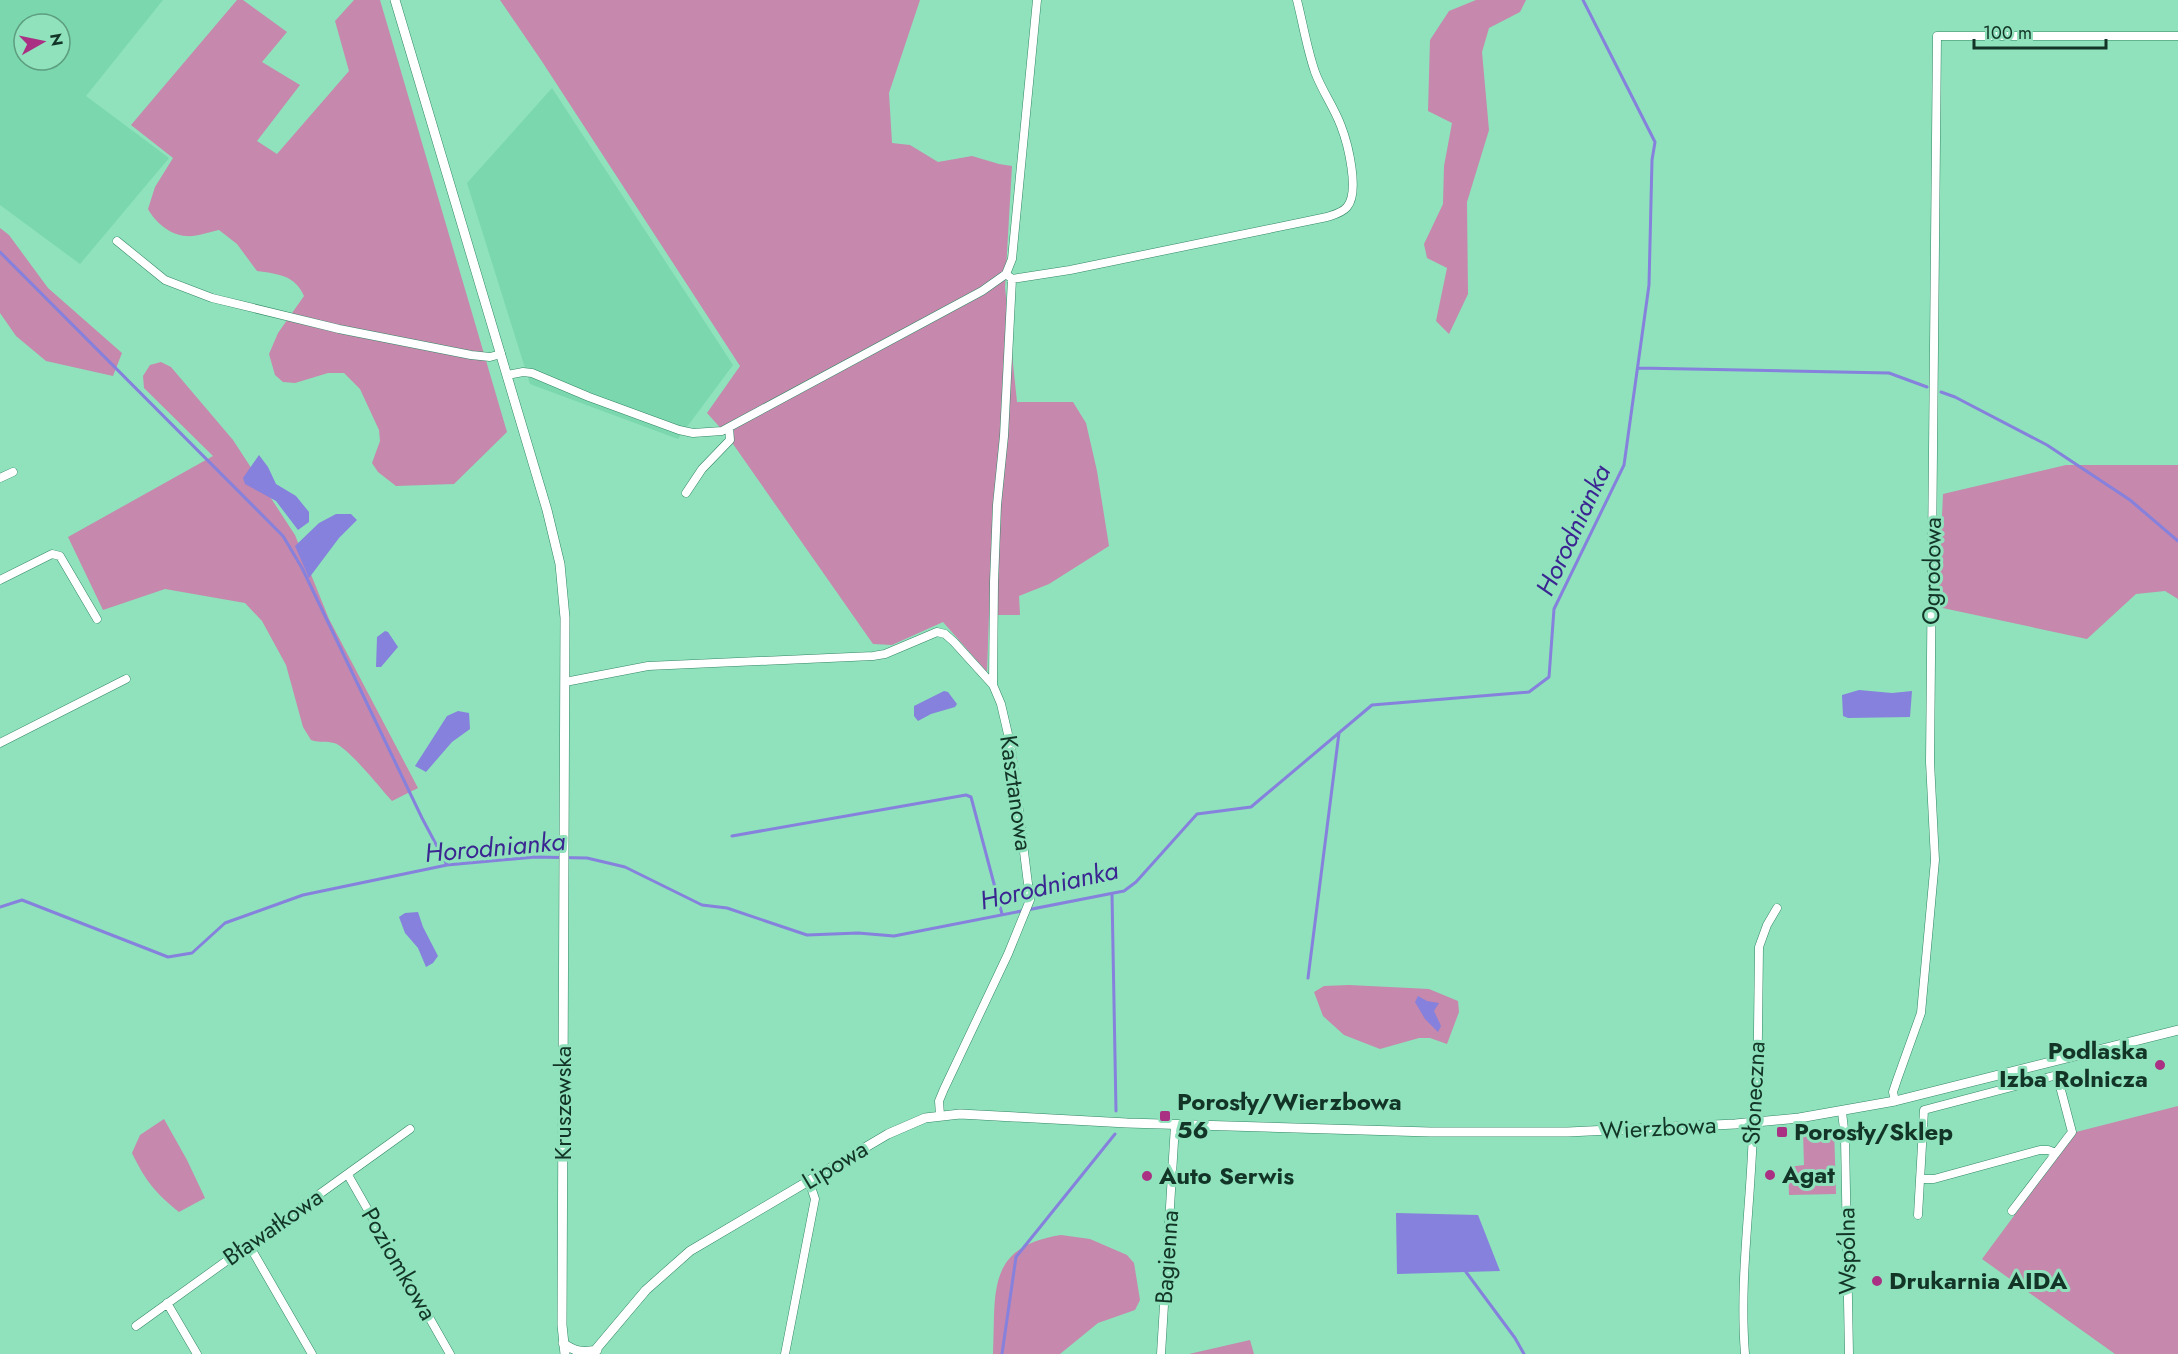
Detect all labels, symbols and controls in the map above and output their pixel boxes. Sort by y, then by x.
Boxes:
north arrow [12,12,72,72]
scale bar [1974,12,2106,50]
text: 100 m [1983,20,2032,46]
text: N [44,32,69,48]
water label: Horodnianka [1526,457,1620,602]
street label: Ogrodowa [1913,517,1950,625]
street label: Kasztanowa [991,733,1042,853]
water label: Horodnianka [423,822,568,872]
water label: Horodnianka [976,850,1123,919]
place label: Podlaska Izba Rolnicza [1999,1033,2148,1096]
street label: Słoneczna [1733,1040,1774,1146]
street label: Kruszewska [545,1046,580,1160]
marker: Podlaska Izba Rolnicza [2153,1058,2167,1072]
place label: Porosły/Wierzbowa 56 [1177,1084,1402,1147]
street label: Wierzbowa [1599,1107,1717,1148]
marker: Porosły/Wierzbowa 56 [1158,1109,1172,1123]
place label: Porosły/Sklep [1794,1114,1953,1149]
marker: Porosły/Sklep [1775,1125,1789,1139]
street label: Lipowa [795,1131,874,1198]
place label: Agat [1781,1157,1835,1192]
place label: Auto Serwis [1158,1158,1294,1193]
marker: Agat [1763,1168,1777,1182]
marker: Auto Serwis [1140,1169,1154,1183]
street label: Bławatkowa [216,1179,330,1274]
street label: Poziomkowa [353,1201,446,1327]
street label: Wspólna [1828,1207,1865,1295]
street label: Bagienna [1146,1209,1187,1305]
place label: Drukarnia AIDA [1889,1263,2068,1298]
marker: Drukarnia AIDA [1870,1274,1884,1288]

